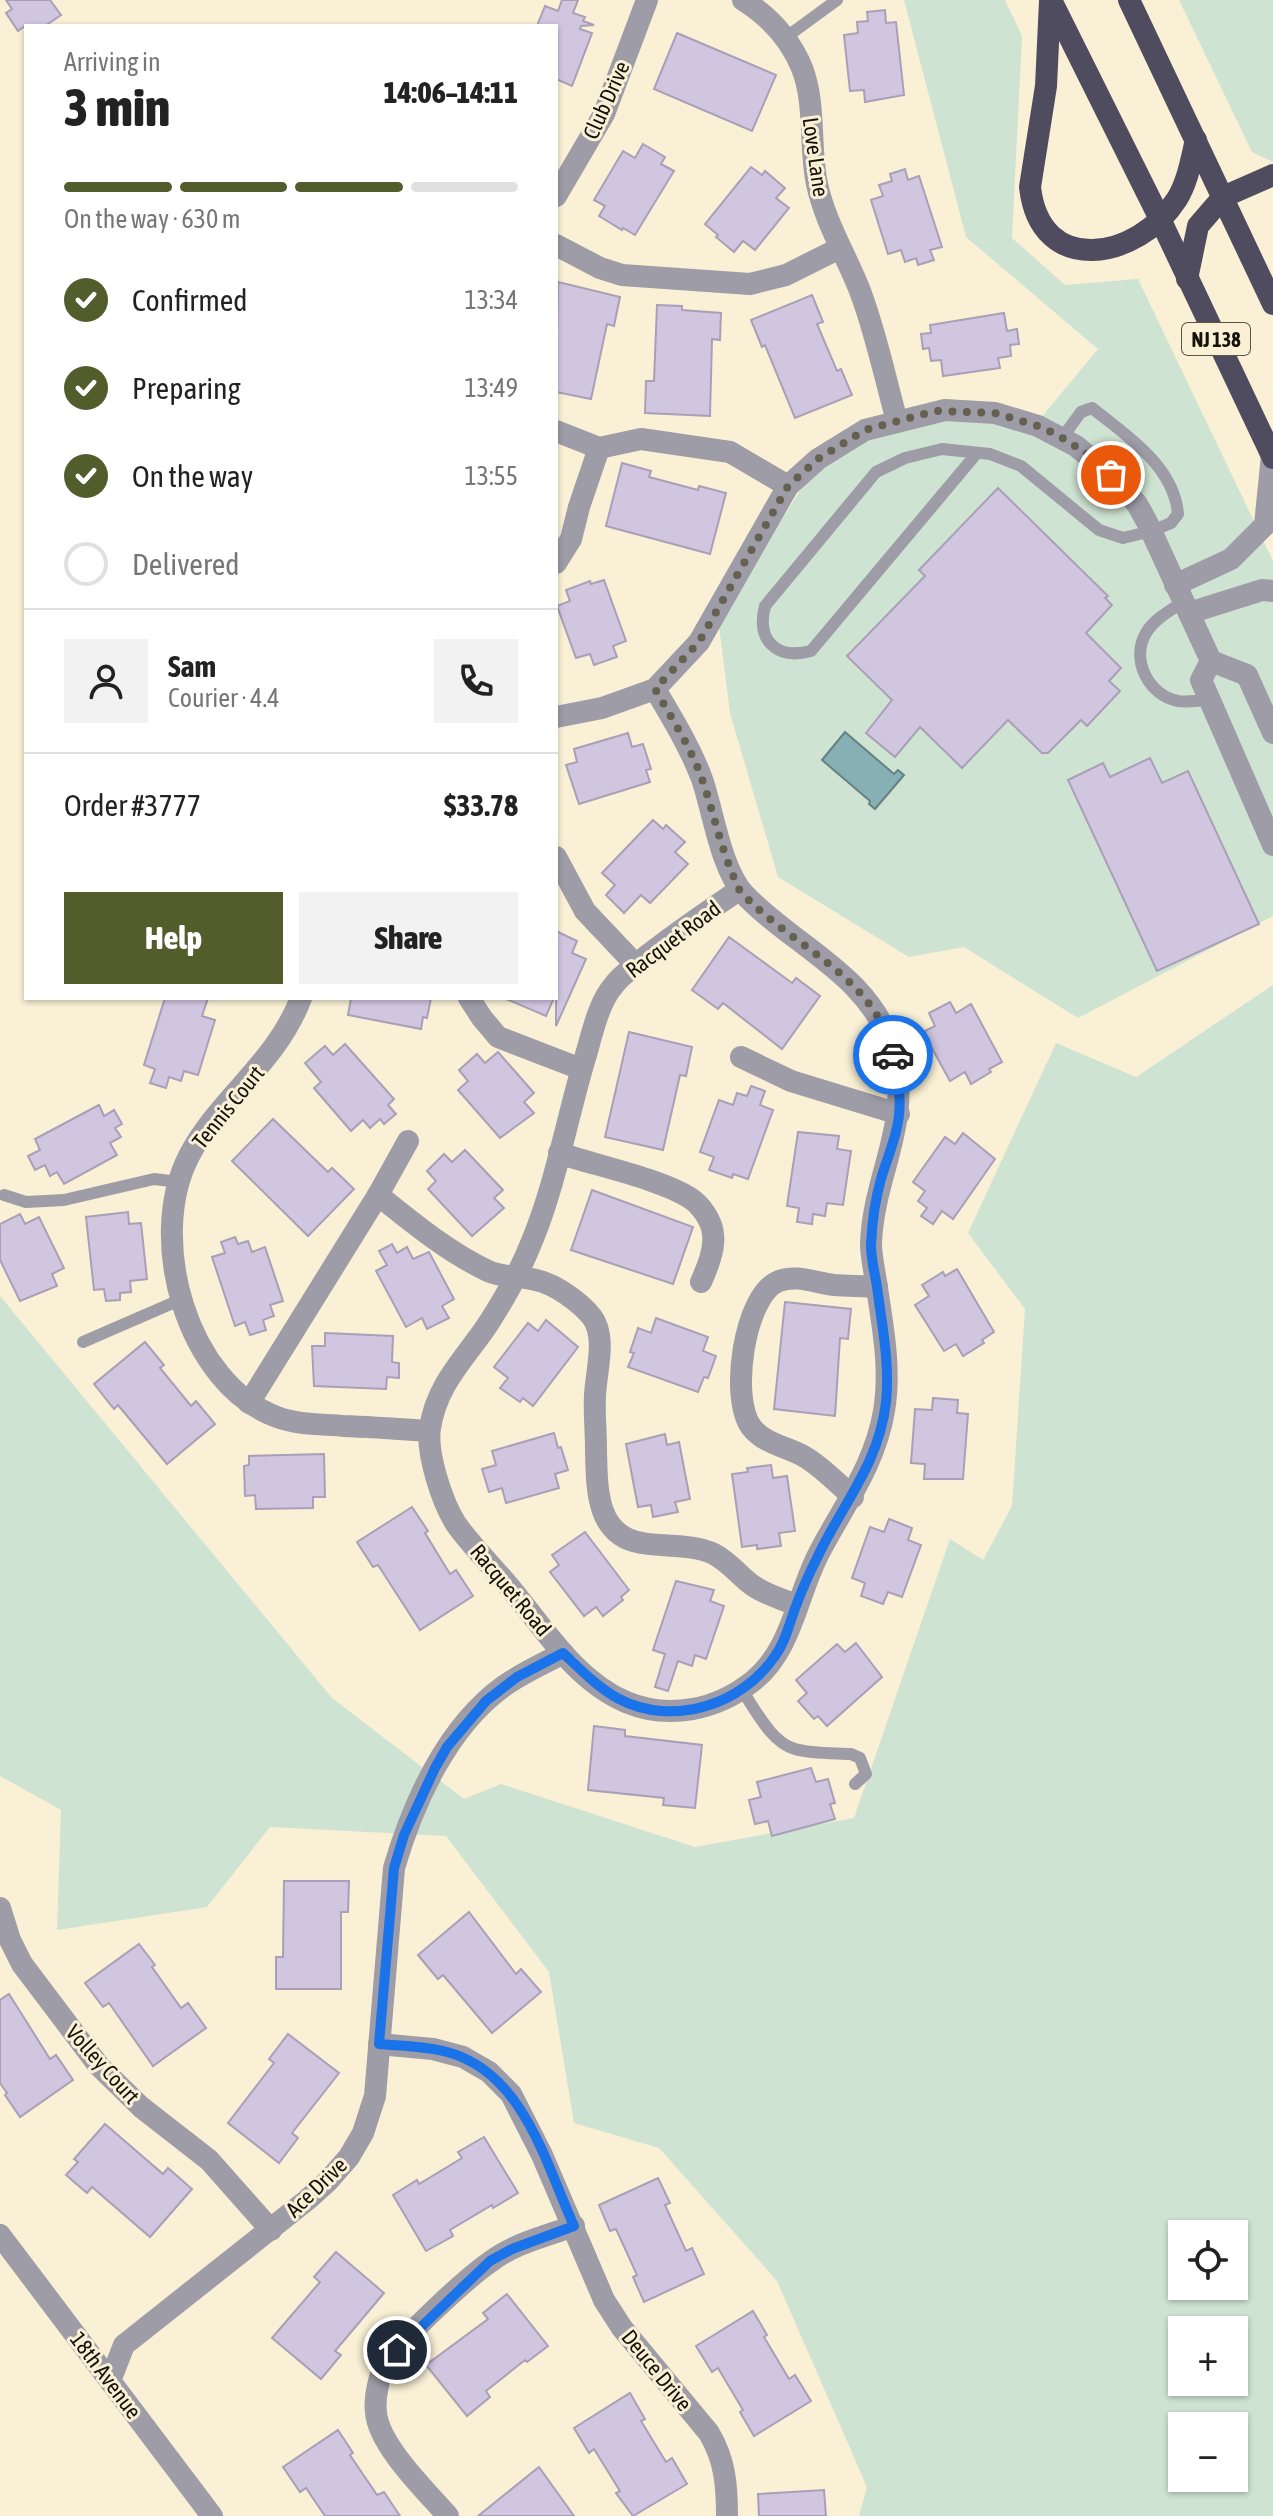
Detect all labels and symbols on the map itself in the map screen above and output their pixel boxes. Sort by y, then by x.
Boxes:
street label: Club Drive [577,57,635,143]
street label: Love Lane [798,116,834,198]
road number: NJ 138 [1182,323,1250,355]
pin [1077,441,1145,509]
street label: Racquet Road [621,895,725,983]
courier [853,1015,933,1095]
street label: Tennis Court [187,1060,269,1154]
street label: Racquet Road [465,1539,557,1641]
street label: Volley Court [61,2019,145,2109]
street label: Ace Drive [280,2152,352,2222]
pin [363,2316,431,2384]
street label: Deuce Drive [616,2324,698,2416]
street label: 18th Avenue [65,2327,147,2423]

